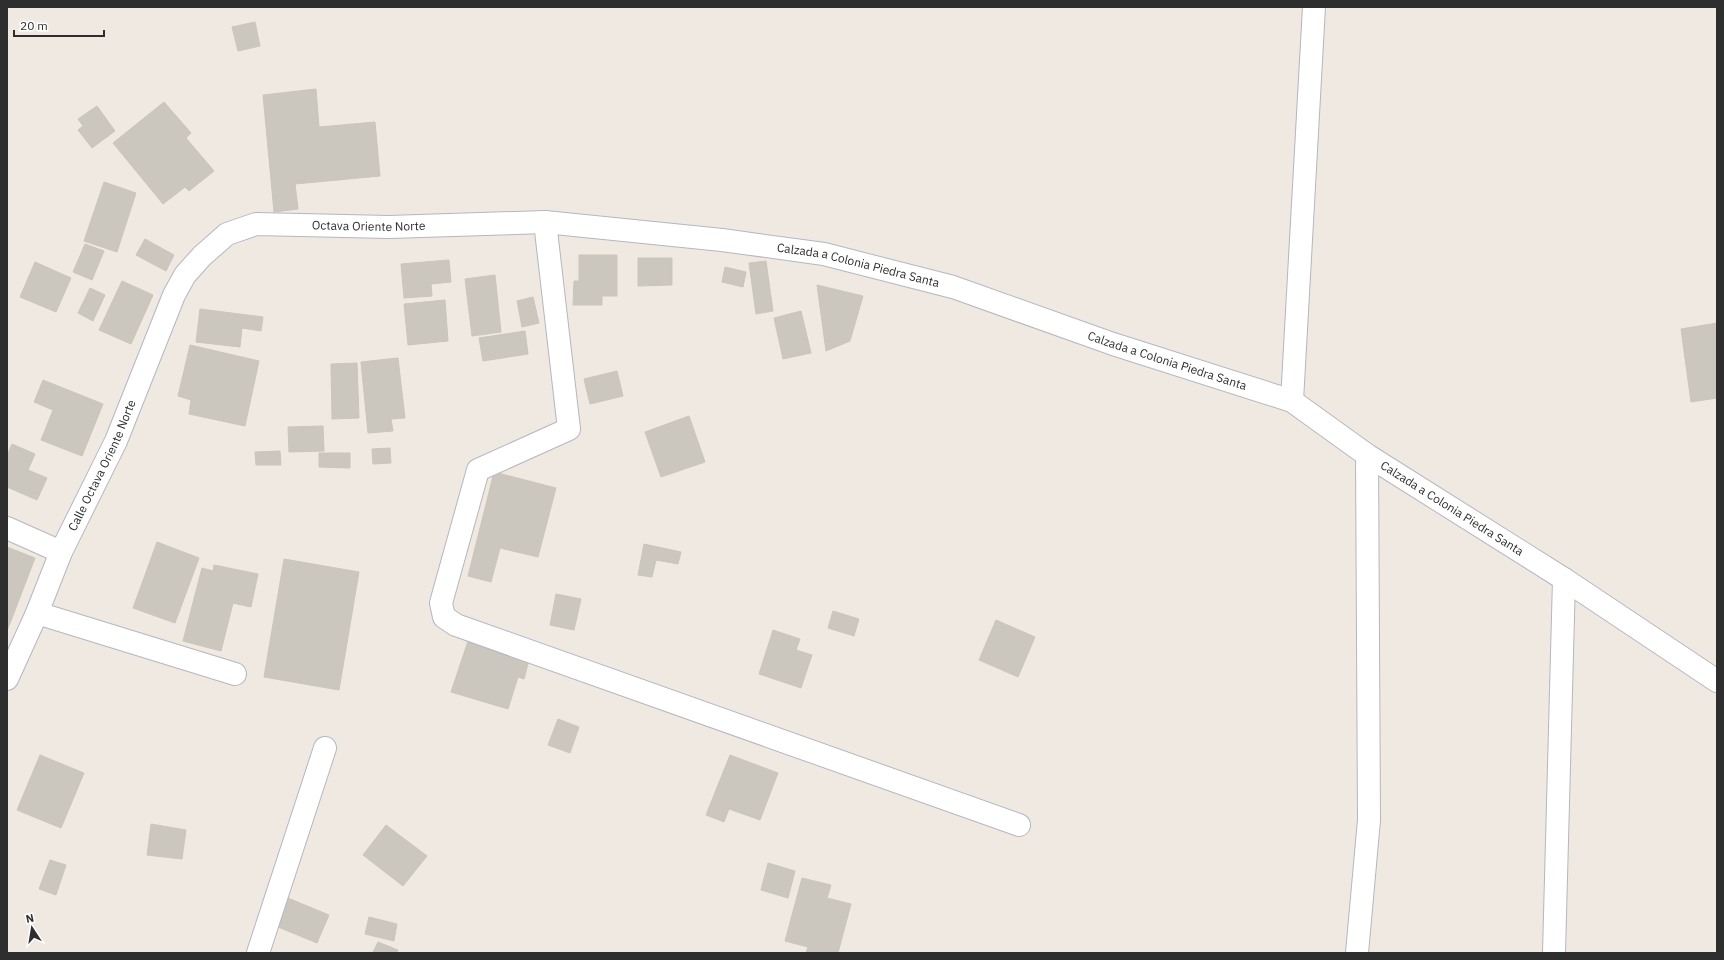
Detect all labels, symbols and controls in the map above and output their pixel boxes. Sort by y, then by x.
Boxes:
scale bar [14,12,104,38]
text: 20 m [20,18,48,33]
street label: Octava Oriente Norte [312,217,426,234]
street label: Calzada a Colonia Piedra Santa [776,240,942,290]
street label: Calzada a Colonia Piedra Santa [1086,328,1249,393]
street label: Calle Octava Oriente Norte [65,397,139,533]
street label: Calzada a Colonia Piedra Santa [1378,457,1527,559]
north arrow [12,908,52,948]
text: N [25,911,35,926]

